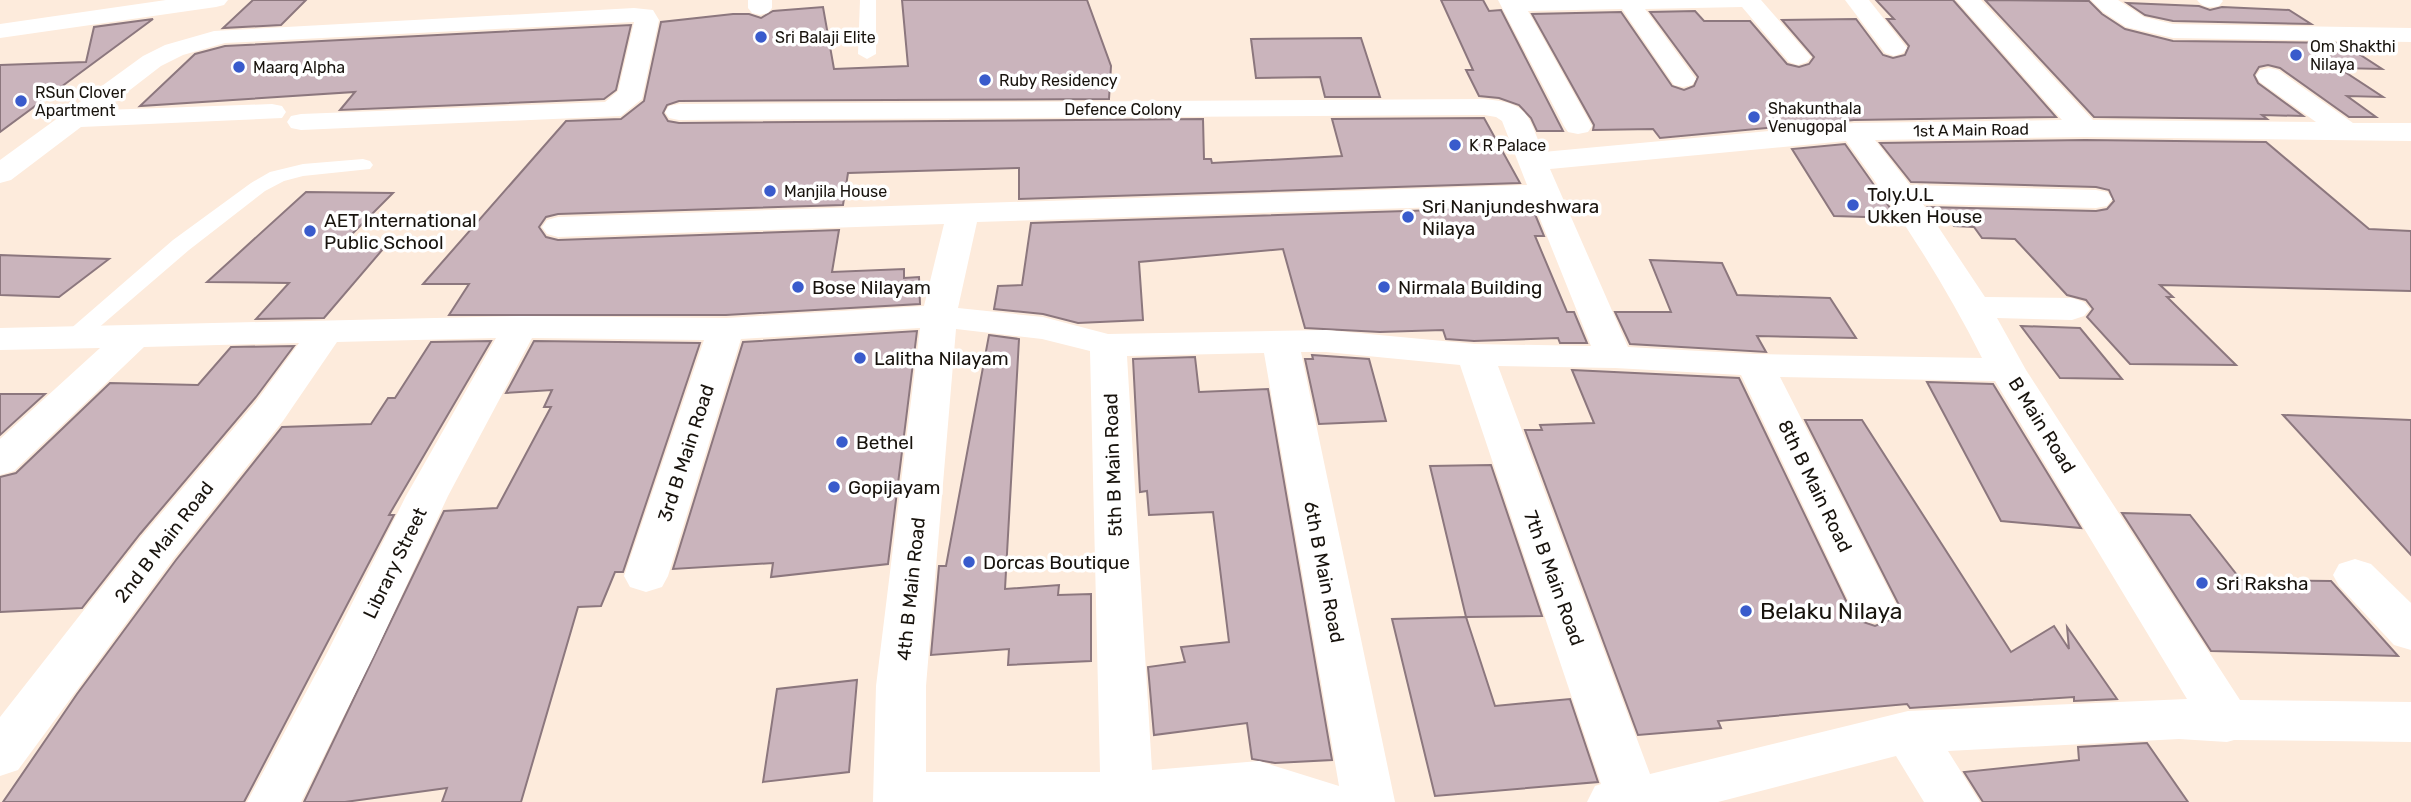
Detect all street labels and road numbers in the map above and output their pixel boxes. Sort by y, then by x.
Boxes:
street label: Defence Colony [1064,100,1182,119]
street label: 1st A Main Road [1913,119,2029,141]
street label: B Main Road [2003,373,2081,477]
street label: 3rd B Main Road [653,381,719,525]
street label: 5th B Main Road [1099,393,1127,537]
street label: 8th B Main Road [1773,416,1857,556]
street label: 2nd B Main Road [110,477,218,607]
street label: 6th B Main Road [1299,499,1349,645]
street label: Library Street [358,503,432,622]
street label: 7th B Main Road [1519,507,1589,649]
street label: 4th B Main Road [892,516,930,662]

